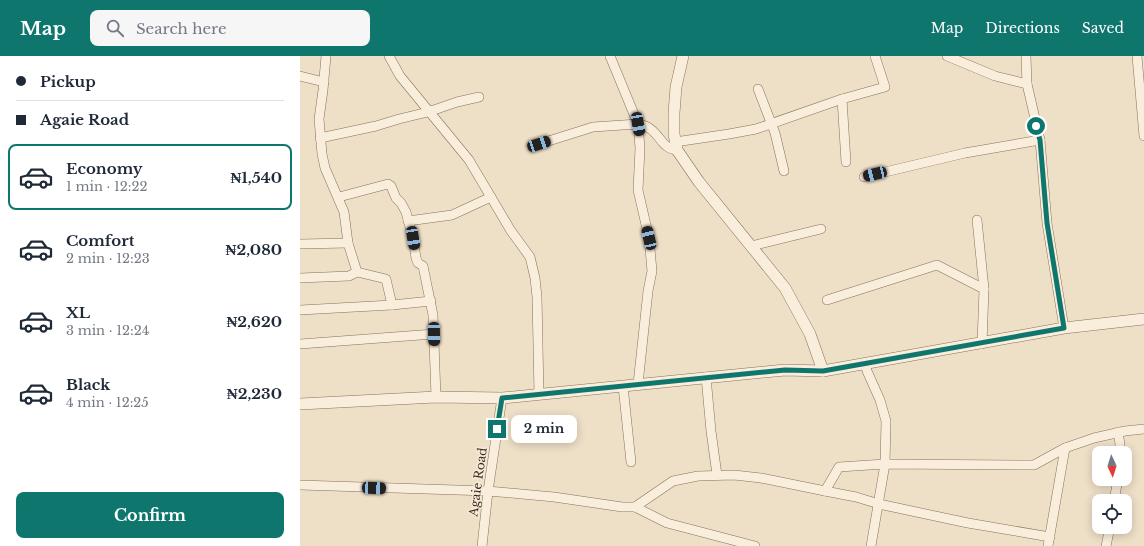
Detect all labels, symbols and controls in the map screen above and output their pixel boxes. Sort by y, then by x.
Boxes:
search box [90,10,370,46]
text: Map [20,17,66,40]
icon: search [104,17,126,39]
text: Search here [136,19,227,38]
text: Map [931,19,963,37]
text: Directions [985,19,1060,37]
text: Saved [1082,19,1124,37]
text: Pickup [40,72,96,91]
text: Agaie Road [40,110,129,129]
car [630,111,646,137]
route start [1027,117,1045,135]
car [526,135,552,153]
icon: car [18,159,54,195]
text: Economy [66,159,143,178]
car [862,165,888,183]
text: ₦1,540 [230,168,282,187]
text: 1 min · 12:22 [66,178,148,195]
car [405,225,421,251]
car [640,225,658,251]
icon: car [18,231,54,267]
text: Comfort [66,231,134,250]
text: ₦2,080 [226,240,282,259]
text: 2 min · 12:23 [66,250,150,267]
icon: car [18,303,54,339]
text: XL [66,303,90,322]
text: ₦2,620 [226,312,282,331]
text: 3 min · 12:24 [66,322,149,339]
car [428,322,440,346]
icon: car [18,375,54,411]
text: Black [66,375,110,394]
text: ₦2,230 [227,384,282,403]
text: 4 min · 12:25 [66,394,149,411]
callout: 2 min [511,415,577,443]
route end [488,420,506,438]
text: 2 min [524,420,564,437]
street label: Agaie Road [465,446,490,518]
north arrow [1092,446,1132,486]
map controls [1092,446,1132,534]
car [362,482,386,494]
button: Confirm [16,492,284,538]
button: locate [1092,494,1132,534]

